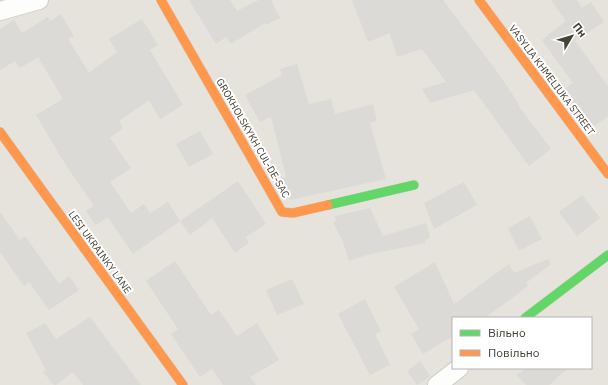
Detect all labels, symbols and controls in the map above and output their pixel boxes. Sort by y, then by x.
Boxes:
north arrow [552,16,592,56]
text: Пн [570,20,590,40]
street label: VASYLIA KHMELIUKA STREET [506,22,598,138]
street label: GROKHOLSKYKH СUL-DE-SAC [213,76,293,200]
street label: LESI UKRAINKY LANE [66,208,134,296]
legend [452,317,592,369]
text: Вільно [488,325,526,340]
text: Повільно [488,345,540,360]

